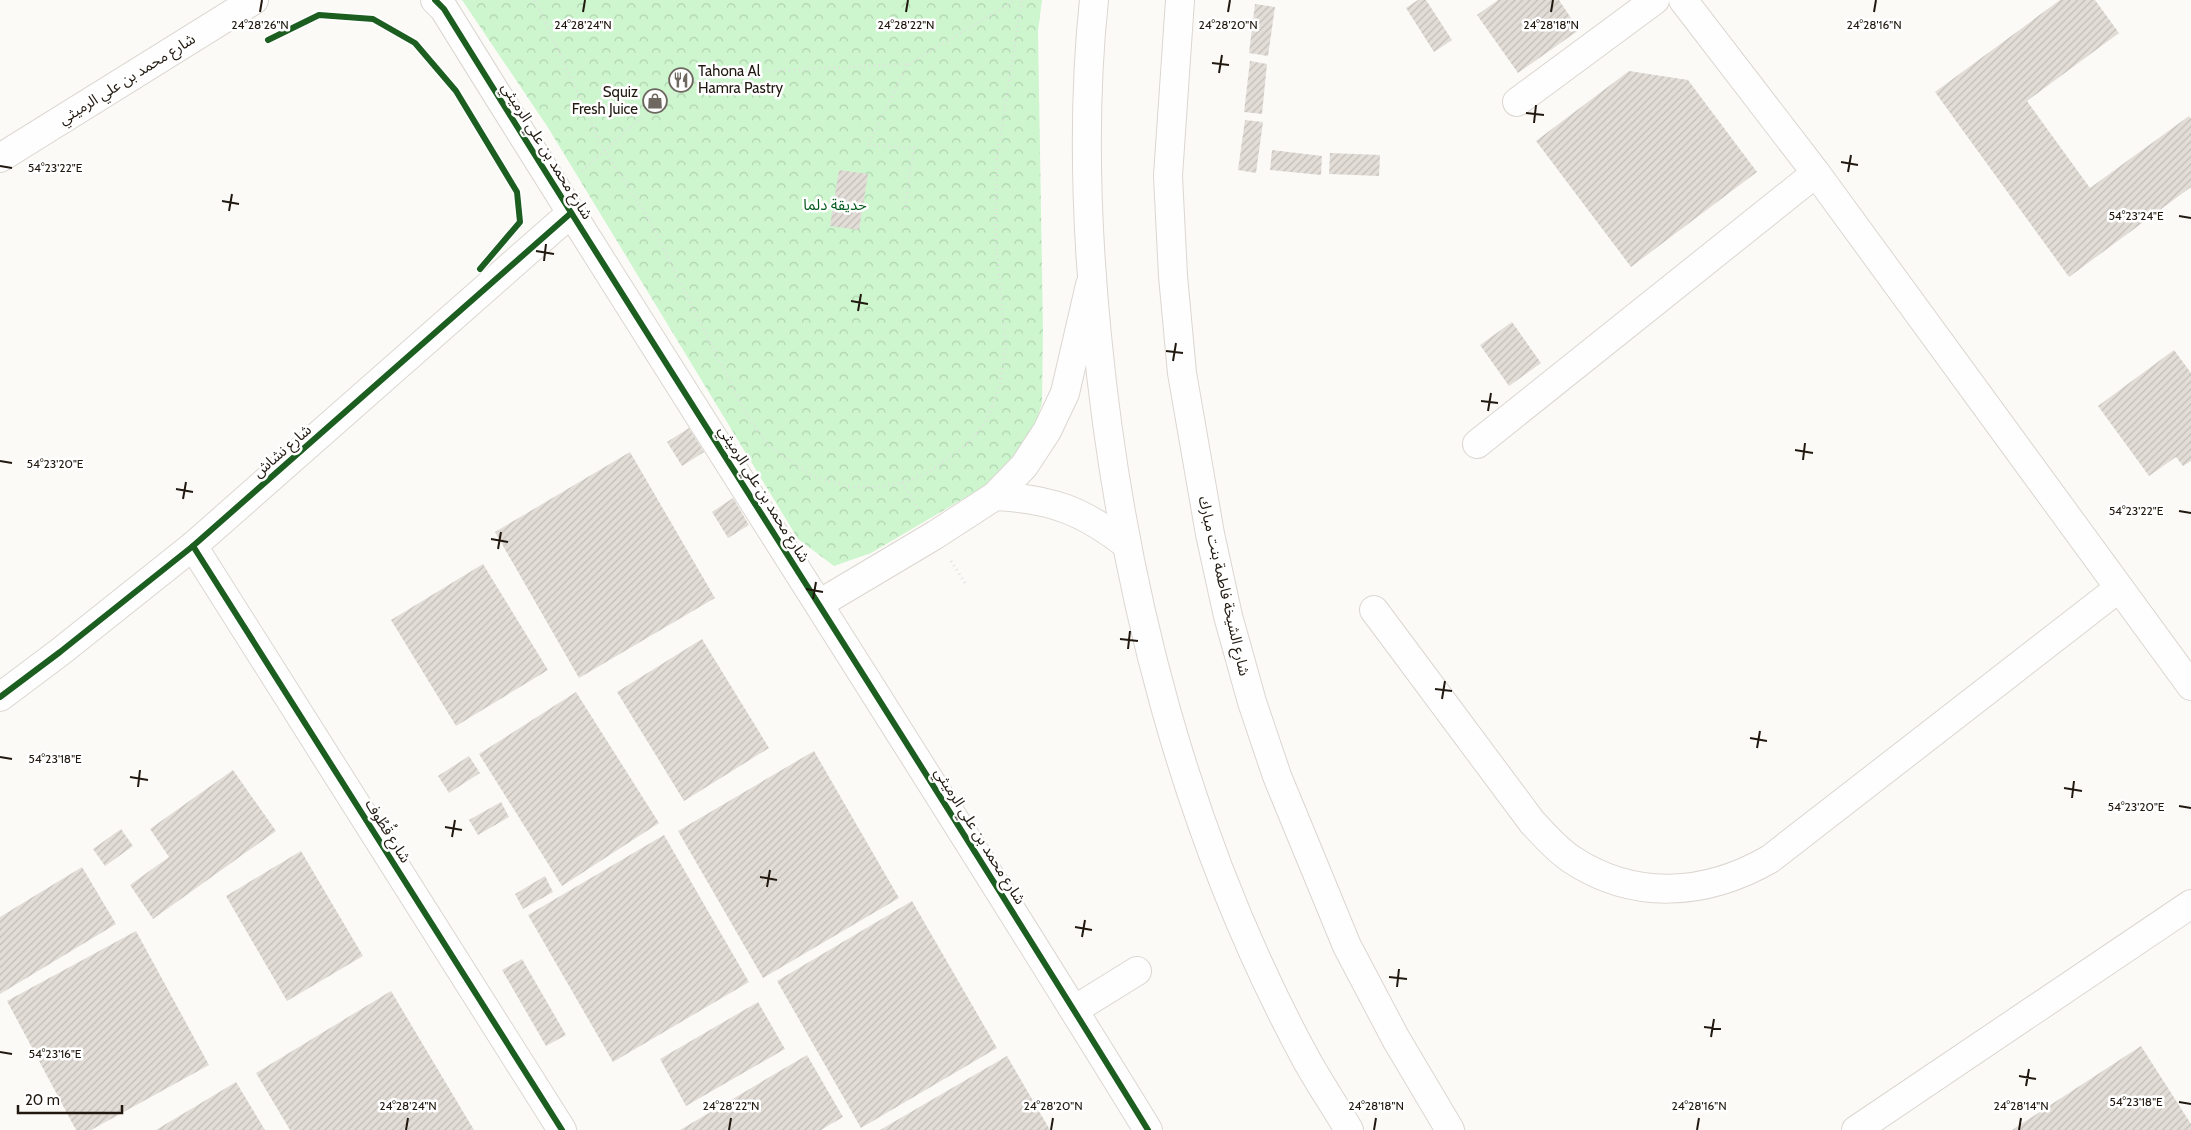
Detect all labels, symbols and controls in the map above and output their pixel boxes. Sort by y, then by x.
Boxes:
text: 24°28'26"N [231,17,289,32]
text: 24°28'24"N [554,17,612,32]
text: 24°28'22"N [877,17,935,32]
text: 24°28'20"N [1198,17,1258,32]
text: 24°28'18"N [1523,17,1579,32]
text: 24°28'16"N [1846,17,1902,32]
street label: شارع محمد بن علي الرميثي [55,29,200,131]
place label: Tahona Al Hamra Pastry [698,62,784,97]
restaurant icon: Tahona Al Hamra Pastry [668,67,694,93]
street label: شارع محمد بن علي الرميثي [495,79,597,224]
place label: Squiz Fresh Juice [572,83,638,118]
shop icon: Squiz Fresh Juice [642,88,668,114]
text: 54°23'22"E [28,160,83,175]
park label: حديقة دلما [803,196,867,214]
text: 54°23'24"E [2108,208,2164,223]
street label: شارع نشاش [249,420,317,484]
street label: شارع محمد بن علي الرميثي [712,422,814,567]
text: 54°23'20"E [27,456,84,471]
street label: شارع الشيخة فاطمة بنت مبارك [1192,494,1254,679]
text: 54°23'22"E [2109,503,2164,518]
text: 54°23'18"E [28,751,82,766]
street label: شارع محمد بن علي الرميثي [928,764,1030,909]
street label: شارع قُطُوف [359,794,417,868]
text: 54°23'20"E [2108,799,2165,814]
text: 54°23'16"E [29,1046,82,1061]
scale bar [18,1082,121,1114]
text: 20 m [25,1091,60,1109]
text: 54°23'18"E [2109,1094,2163,1109]
text: 24°28'24"N [379,1098,437,1113]
text: 24°28'22"N [702,1098,760,1113]
text: 24°28'20"N [1023,1098,1083,1113]
text: 24°28'18"N [1348,1098,1404,1113]
text: 24°28'16"N [1671,1098,1727,1113]
text: 24°28'14"N [1993,1098,2049,1113]

